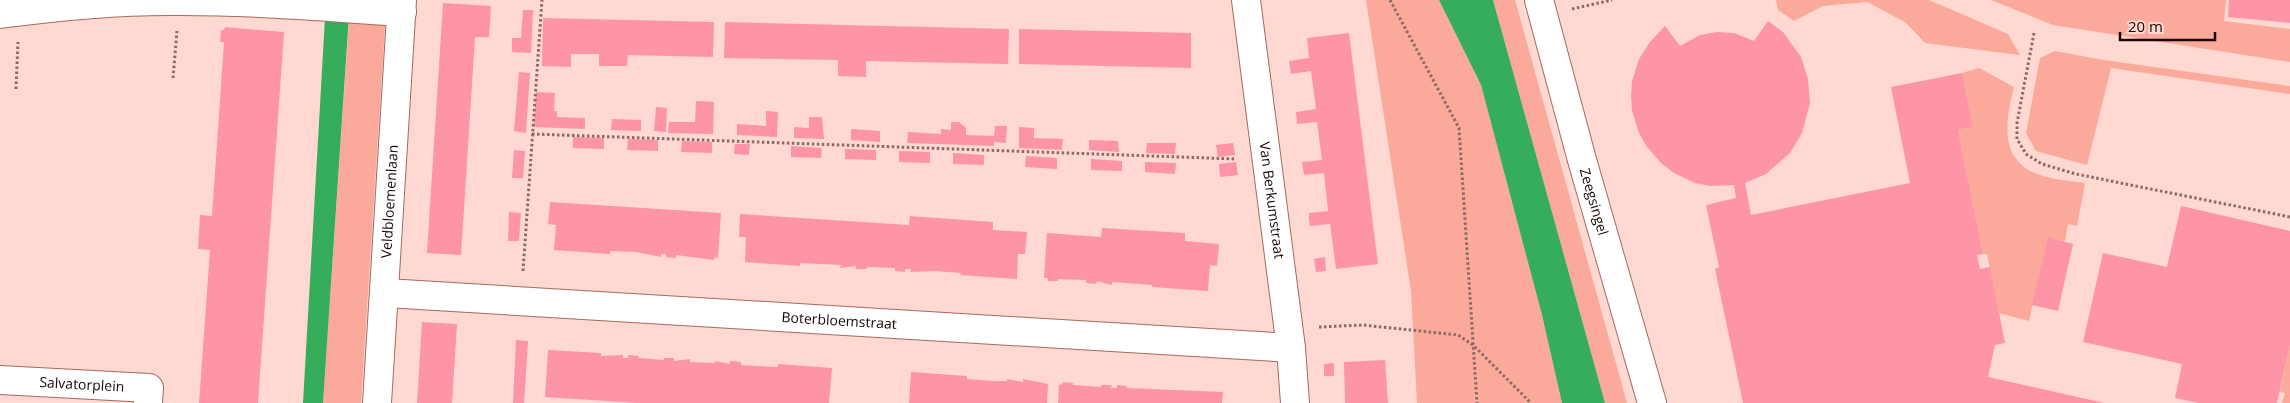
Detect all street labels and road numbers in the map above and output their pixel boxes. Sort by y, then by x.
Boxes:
street label: Van Berkumstraat [1255,141,1289,260]
street label: Veldbloemenlaan [376,144,402,259]
street label: Zeegsingel [1576,166,1613,237]
street label: Boterbloemstraat [781,307,897,333]
street label: Salvatorplein [39,372,125,396]

